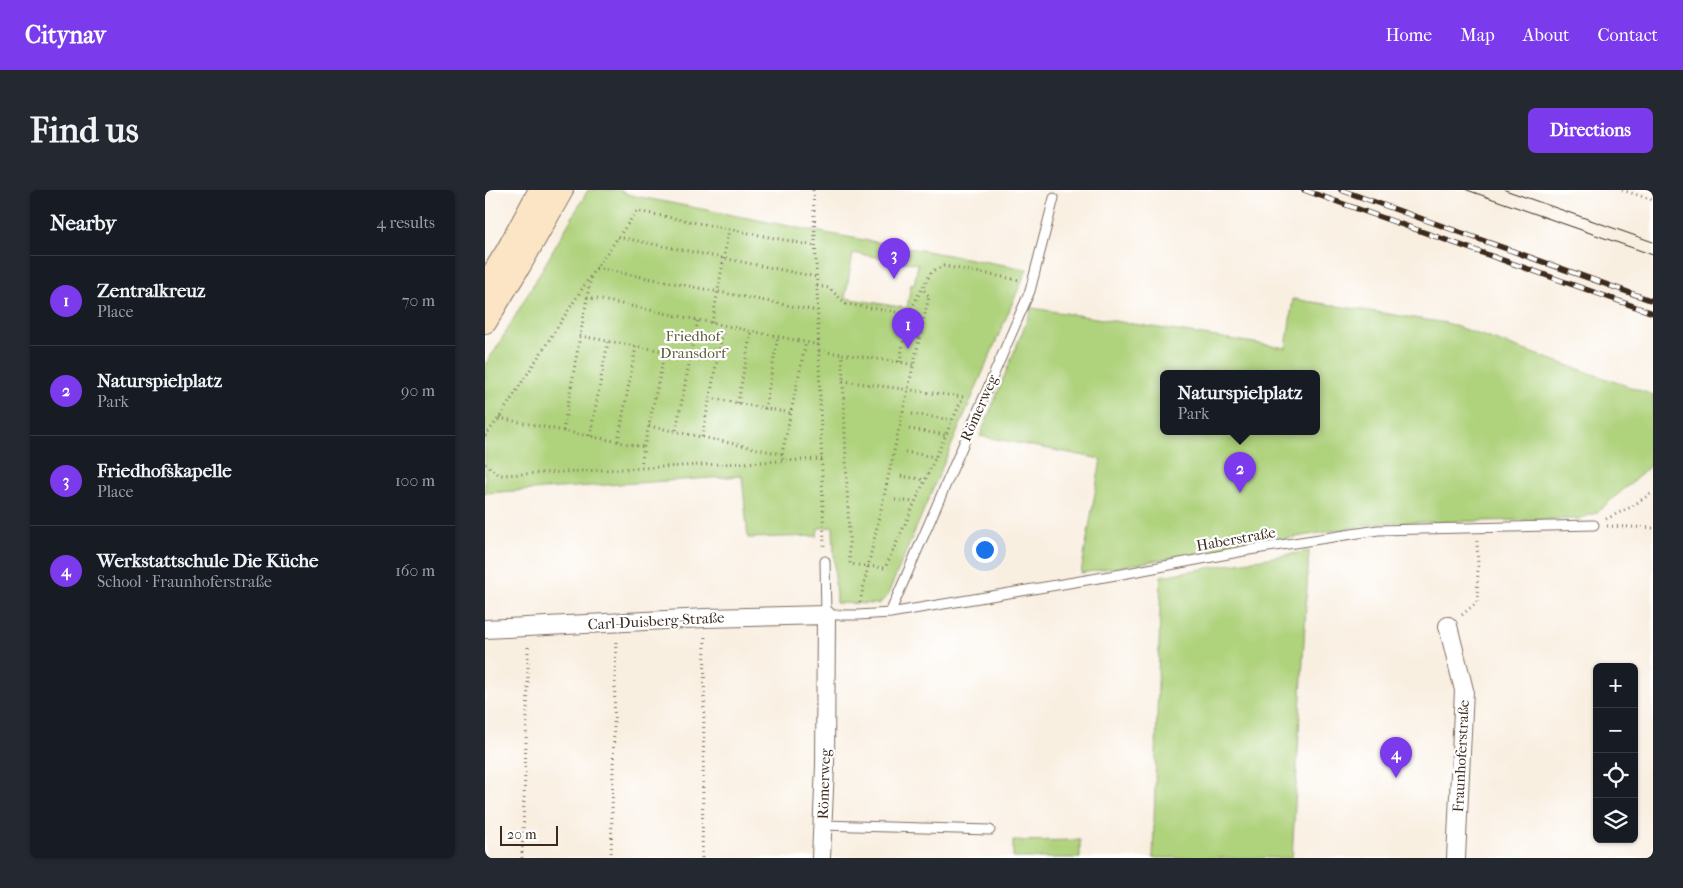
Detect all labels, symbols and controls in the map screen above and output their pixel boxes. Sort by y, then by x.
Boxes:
text: Citynav [25,21,106,49]
text: Home [1385,25,1432,46]
text: Map [1460,25,1495,46]
text: About [1523,25,1569,46]
text: Contact [1597,25,1658,46]
button: Directions [1528,108,1653,153]
text: Find us [30,110,139,151]
text: Nearby [50,211,116,235]
text: 4 results [377,213,435,232]
pin: 3 [878,238,910,279]
text: Zentralkreuz [97,280,205,302]
text: 1 [63,291,69,310]
text: 70 m [402,291,435,310]
text: Place [97,302,133,321]
pin: 1 [892,308,924,349]
park label: Friedhof Dransdorf [660,327,729,362]
text: Naturspielplatz [97,370,222,392]
popup [1160,370,1320,435]
street label: Römerweg [956,371,1002,444]
text: 2 [62,381,70,400]
text: 90 m [401,381,435,400]
text: Naturspielplatz [1177,382,1303,404]
text: Park [97,392,129,411]
text: Park [1177,404,1209,423]
pin: 2 [1224,452,1256,493]
text: Friedhofskapelle [97,460,232,482]
text: 3 [63,471,69,490]
text: 100 m [395,471,435,490]
text: Place [97,482,133,501]
street label: Haberstraße [1195,523,1278,555]
your location [972,537,998,563]
text: Werkstattschule Die Küche [97,550,318,572]
text: 4 [61,561,71,580]
text: 160 m [395,561,435,580]
text: School · Fraunhoferstraße [97,572,272,591]
street label: Carl-Duisberg-Straße [587,608,725,634]
map controls [1593,663,1638,843]
button: + [1593,663,1638,708]
street label: Fraunhoferstraße [1449,699,1473,813]
button: − [1593,708,1638,753]
pin: 4 [1380,737,1412,778]
street label: Römerweg [814,747,834,820]
button: locate [1593,753,1638,798]
button: layers [1593,798,1638,843]
scale bar [500,823,557,846]
text: 20 m [507,826,537,843]

